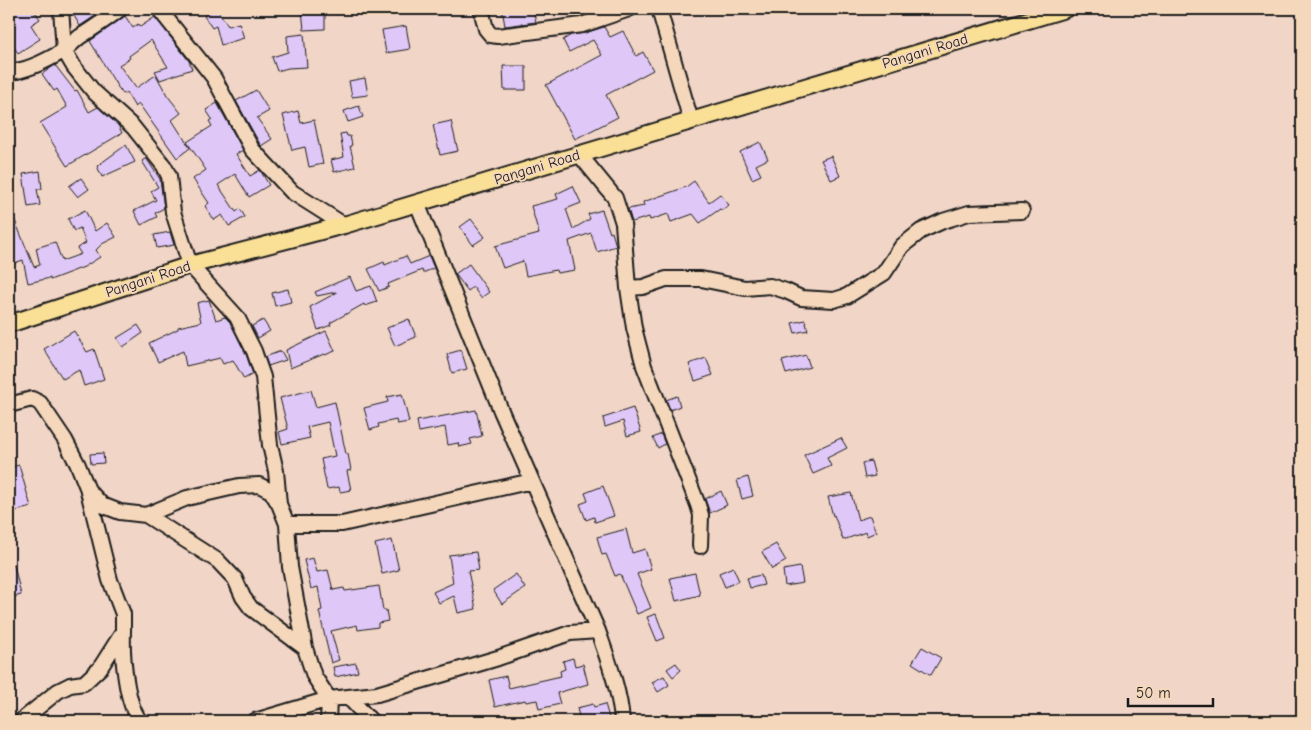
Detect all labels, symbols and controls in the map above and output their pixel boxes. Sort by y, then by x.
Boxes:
street label: Pangani Road [880,29,970,73]
street label: Pangani Road [492,145,582,189]
street label: Pangani Road [103,257,193,301]
scale bar [1128,675,1214,707]
text: 50 m [1136,684,1171,702]

